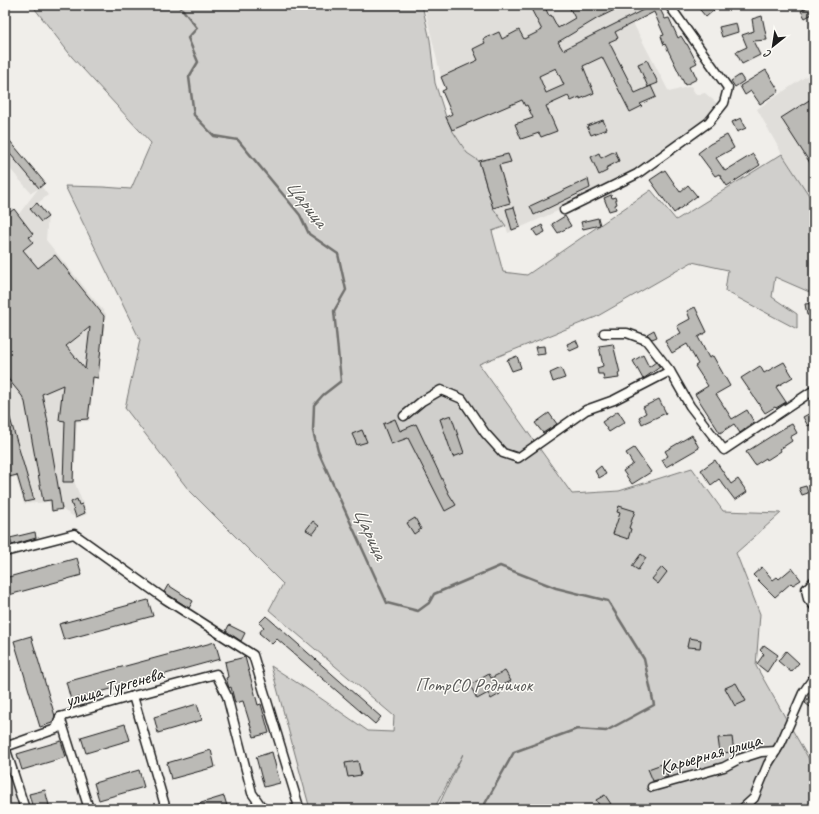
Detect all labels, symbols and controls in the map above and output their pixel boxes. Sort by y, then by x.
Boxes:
north arrow [753,26,793,66]
text: С [761,46,774,62]
water label: Царица [280,174,335,234]
water label: Царица [348,504,394,565]
street label: улица Тургенева [61,661,168,713]
park label: ПотрСО Родничок [416,673,534,697]
street label: Карьерная улица [657,728,765,780]

